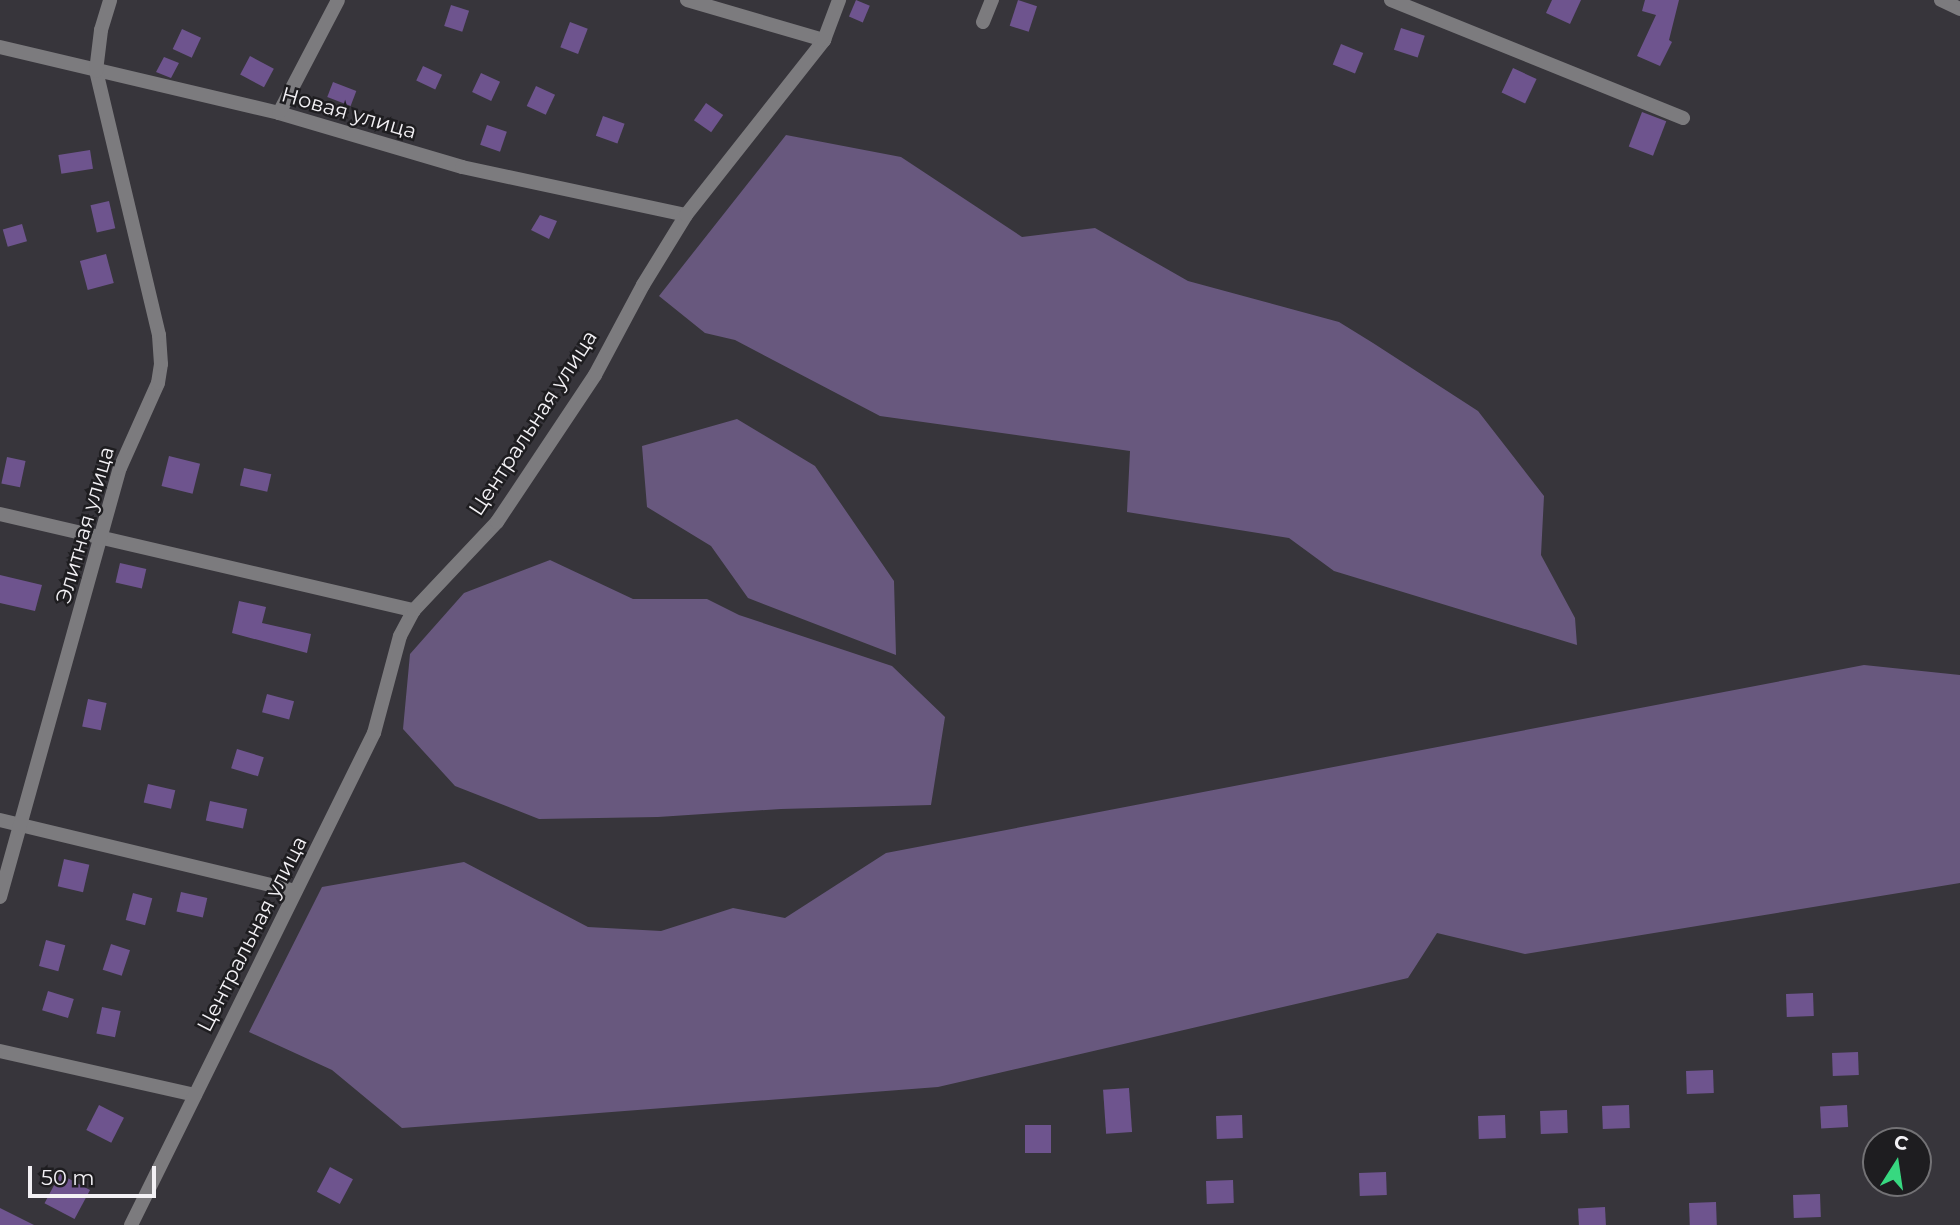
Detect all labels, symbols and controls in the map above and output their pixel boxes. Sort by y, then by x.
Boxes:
street label: Новая улица [279,82,419,144]
street label: Центральная улица [464,326,602,520]
street label: Элитная улица [51,443,119,607]
street label: Центральная улица [192,832,312,1036]
north arrow [1862,1127,1932,1197]
text: С [1892,1130,1910,1156]
scale bar [32,1152,159,1196]
text: 50 m [41,1165,95,1190]

